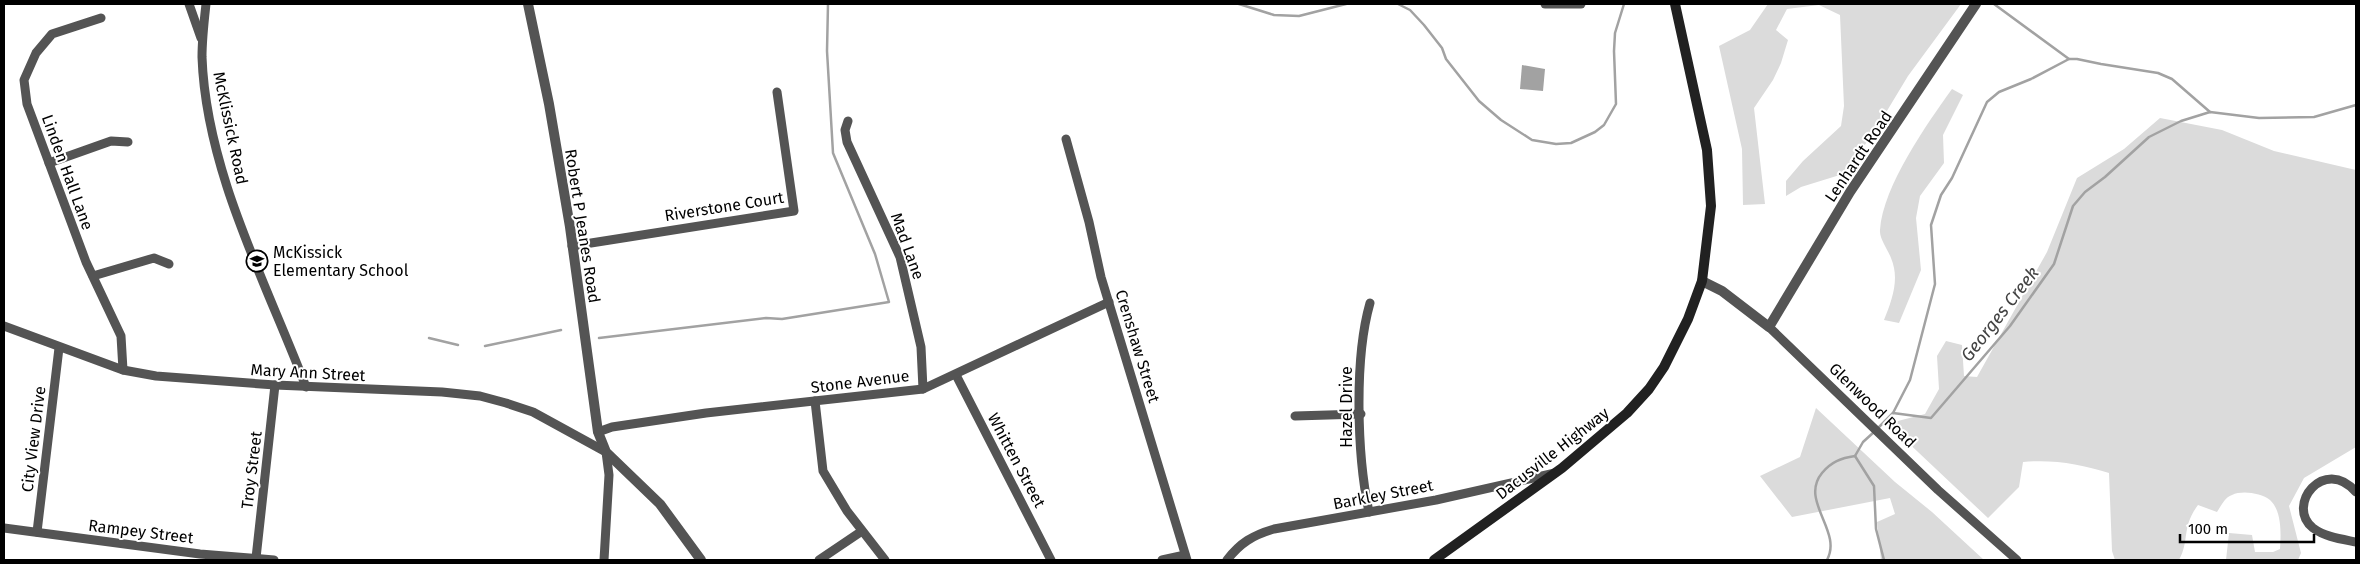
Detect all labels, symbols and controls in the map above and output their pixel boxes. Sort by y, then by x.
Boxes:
street label: McKlissick Road [209,70,252,186]
street label: Lenhardt Road [1821,107,1896,205]
street label: Linden Hall Lane [38,112,97,232]
street label: Robert P Jeanes Road [561,148,604,304]
street label: Riverstone Court [663,188,785,225]
street label: Mad Lane [887,210,928,282]
place label: McKissick Elementary School [273,243,409,280]
school or university icon: McKissick Elementary School [245,249,269,273]
water label: Georges Creek [1956,262,2044,366]
street label: Crenshaw Street [1111,287,1164,405]
street label: Glenwood Road [1825,359,1920,452]
street label: Mary Ann Street [250,360,366,385]
street label: Stone Avenue [810,366,910,397]
street label: Hazel Drive [1337,366,1356,448]
street label: City View Drive [18,385,49,493]
street label: Dacusville Highway [1492,403,1613,503]
street label: Whitten Street [984,410,1049,511]
street label: Troy Street [237,430,266,510]
street label: Barkley Street [1331,475,1435,514]
scale bar [2180,512,2314,544]
street label: Rampey Street [87,516,195,547]
text: 100 m [2188,520,2228,538]

